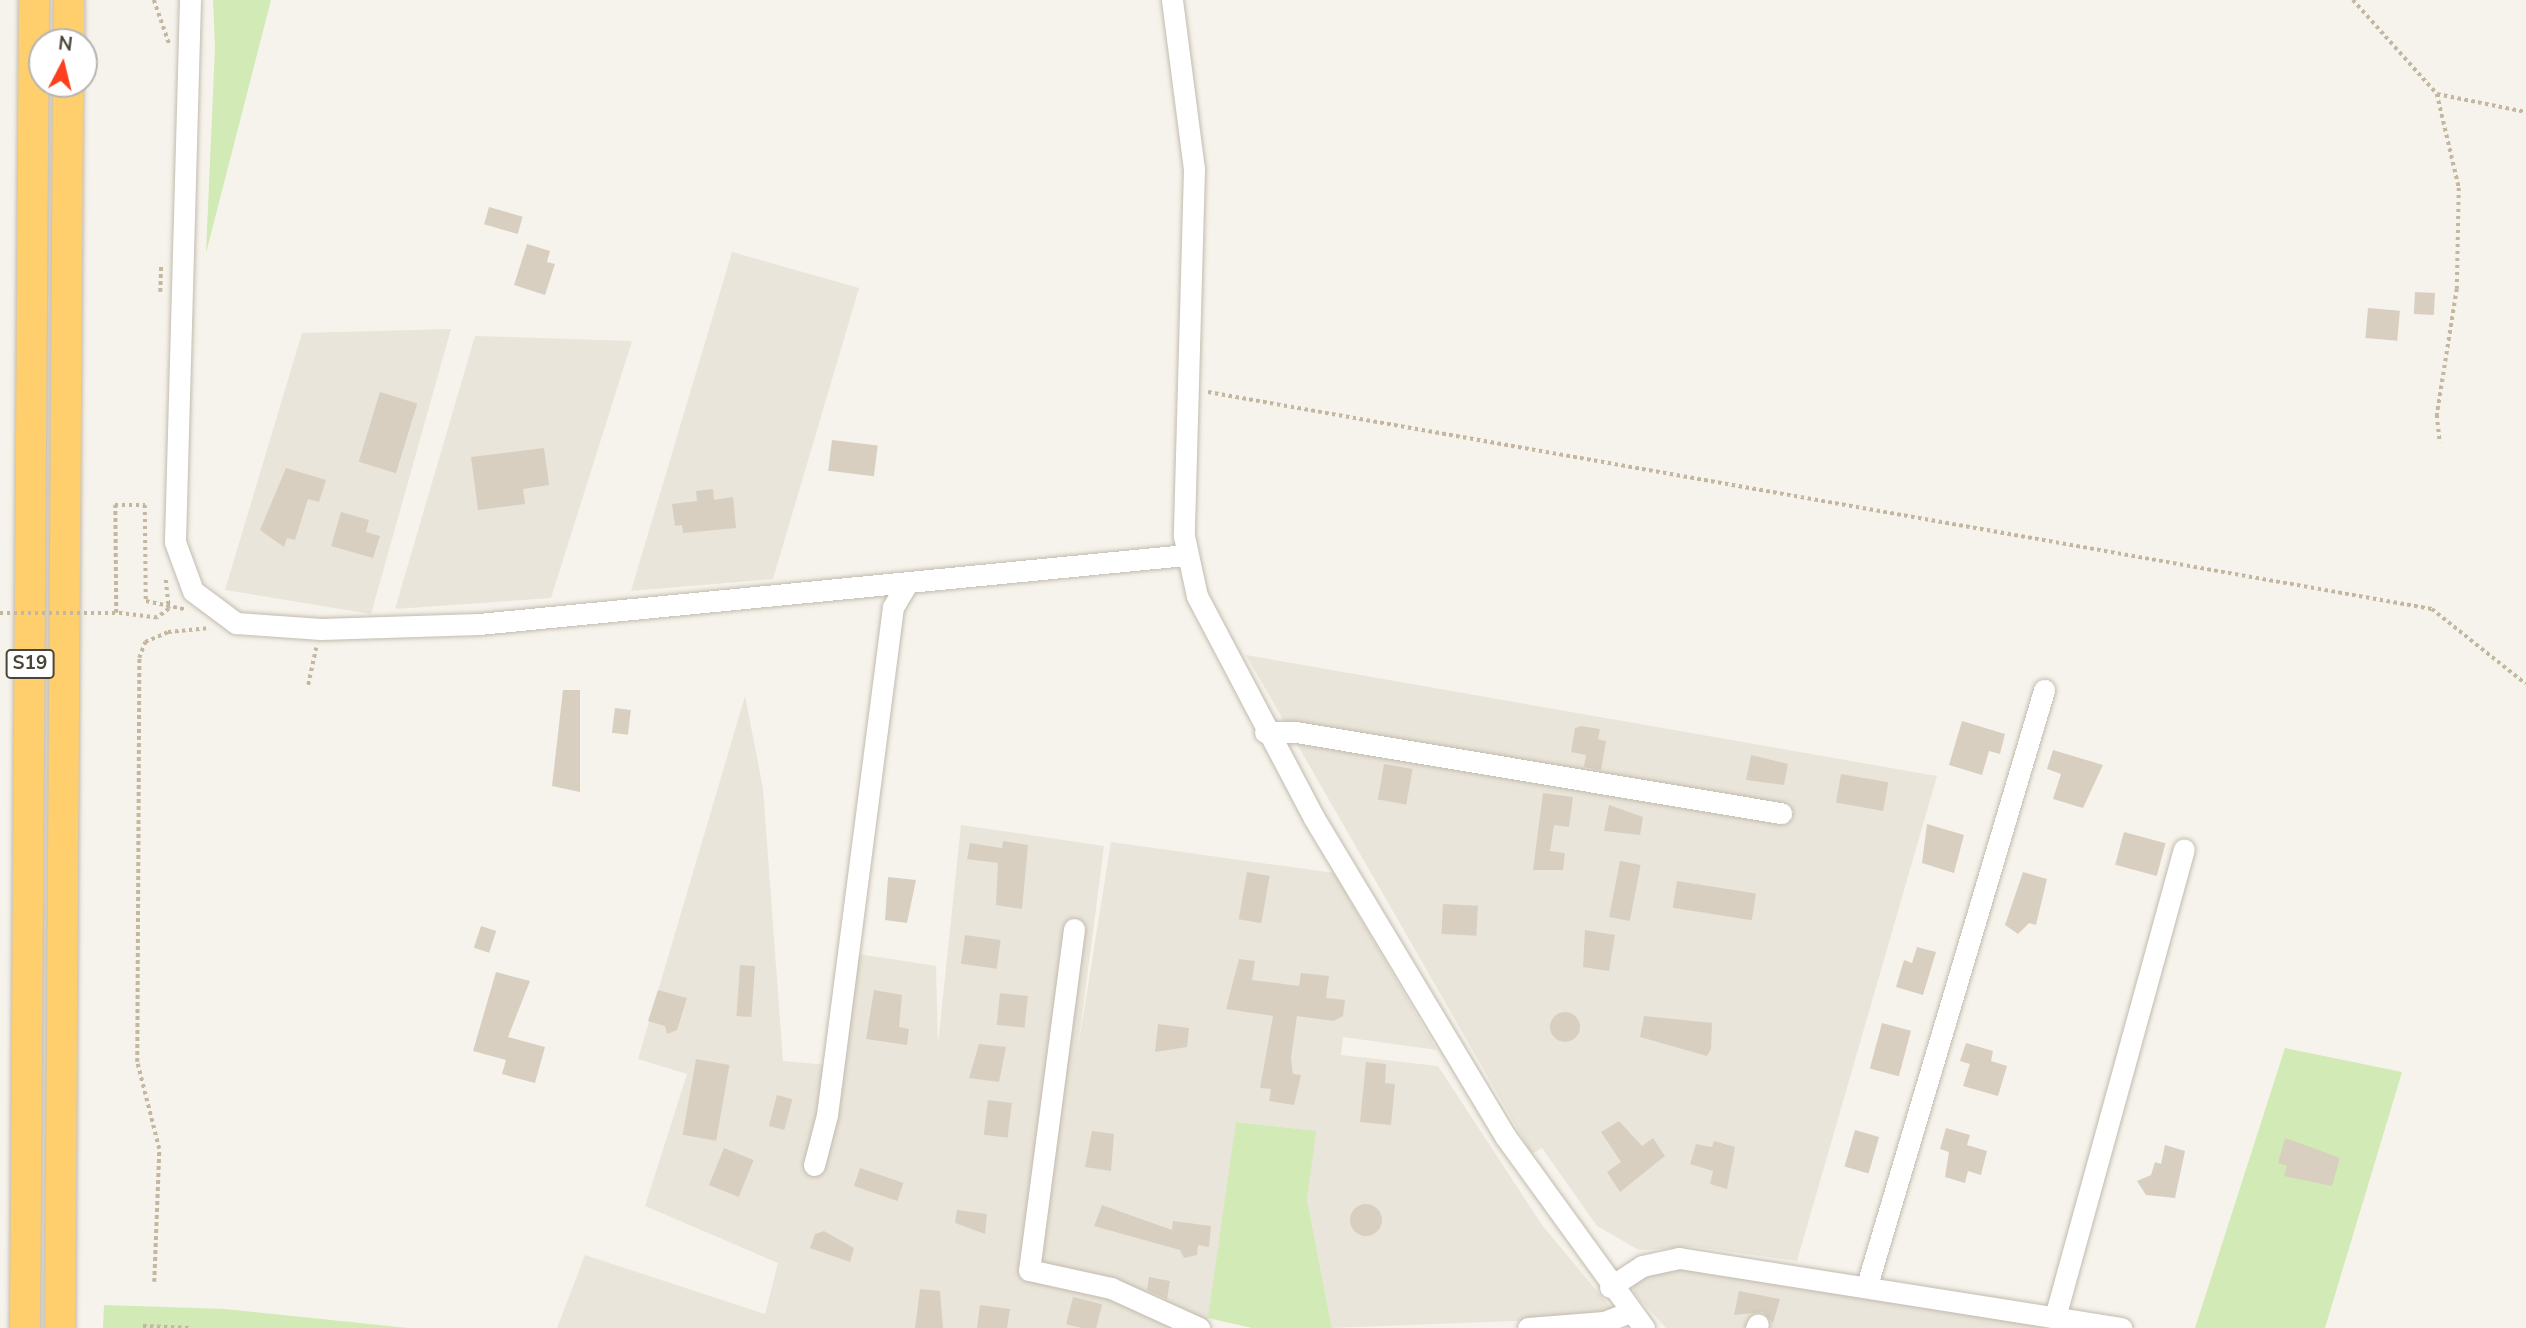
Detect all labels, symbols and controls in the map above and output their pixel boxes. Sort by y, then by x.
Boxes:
north arrow [28,28,98,98]
text: N [57,30,74,58]
road number: S19 [5,649,54,680]

